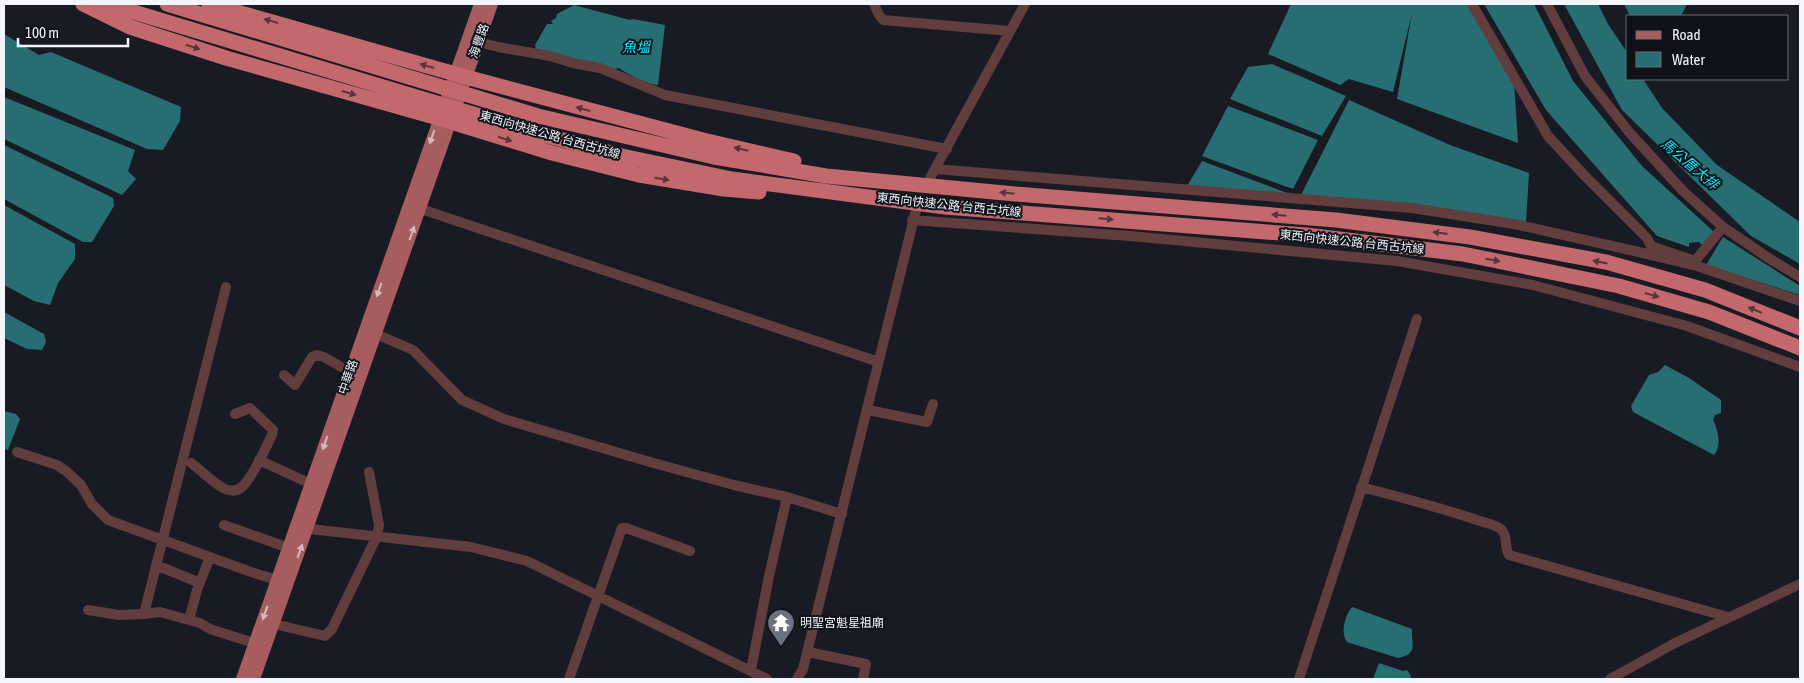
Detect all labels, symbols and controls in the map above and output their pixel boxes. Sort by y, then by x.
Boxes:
scale bar [18,15,128,47]
legend [1626,15,1789,80]
one-way arrow [263,16,278,24]
street label: 海豐路 [466,22,492,60]
text: 100 m [25,24,59,41]
text: Road [1672,26,1701,43]
water label: 魚塭 [622,39,652,55]
one-way arrow [186,43,201,51]
text: Water [1672,51,1705,68]
one-way arrow [419,62,434,70]
one-way arrow [342,89,357,97]
one-way arrow [576,104,591,112]
street label: 東西向快速公路 台西古坑線 [478,108,622,162]
one-way arrow [428,129,436,144]
one-way arrow [498,135,513,143]
water label: 馬公厝大排 [1658,135,1723,194]
one-way arrow [733,145,748,153]
one-way arrow [654,175,670,183]
one-way arrow [998,189,1014,197]
street label: 東西向快速公路 台西古坑線 [876,190,1022,220]
one-way arrow [1270,210,1286,218]
one-way arrow [1098,215,1114,223]
one-way arrow [408,225,416,240]
street label: 東西向快速公路 台西古坑線 [1279,227,1425,257]
one-way arrow [1432,229,1448,237]
one-way arrow [1486,256,1501,264]
one-way arrow [1592,257,1608,265]
one-way arrow [374,283,382,298]
one-way arrow [1645,292,1660,300]
one-way arrow [1747,306,1762,314]
street label: 中華路 [336,358,360,396]
one-way arrow [321,436,329,451]
one-way arrow [296,543,304,558]
one-way arrow [261,606,269,621]
temple icon: 明聖宮魁星祖廟 [766,608,796,647]
place label: 明聖宮魁星祖廟 [800,616,884,630]

